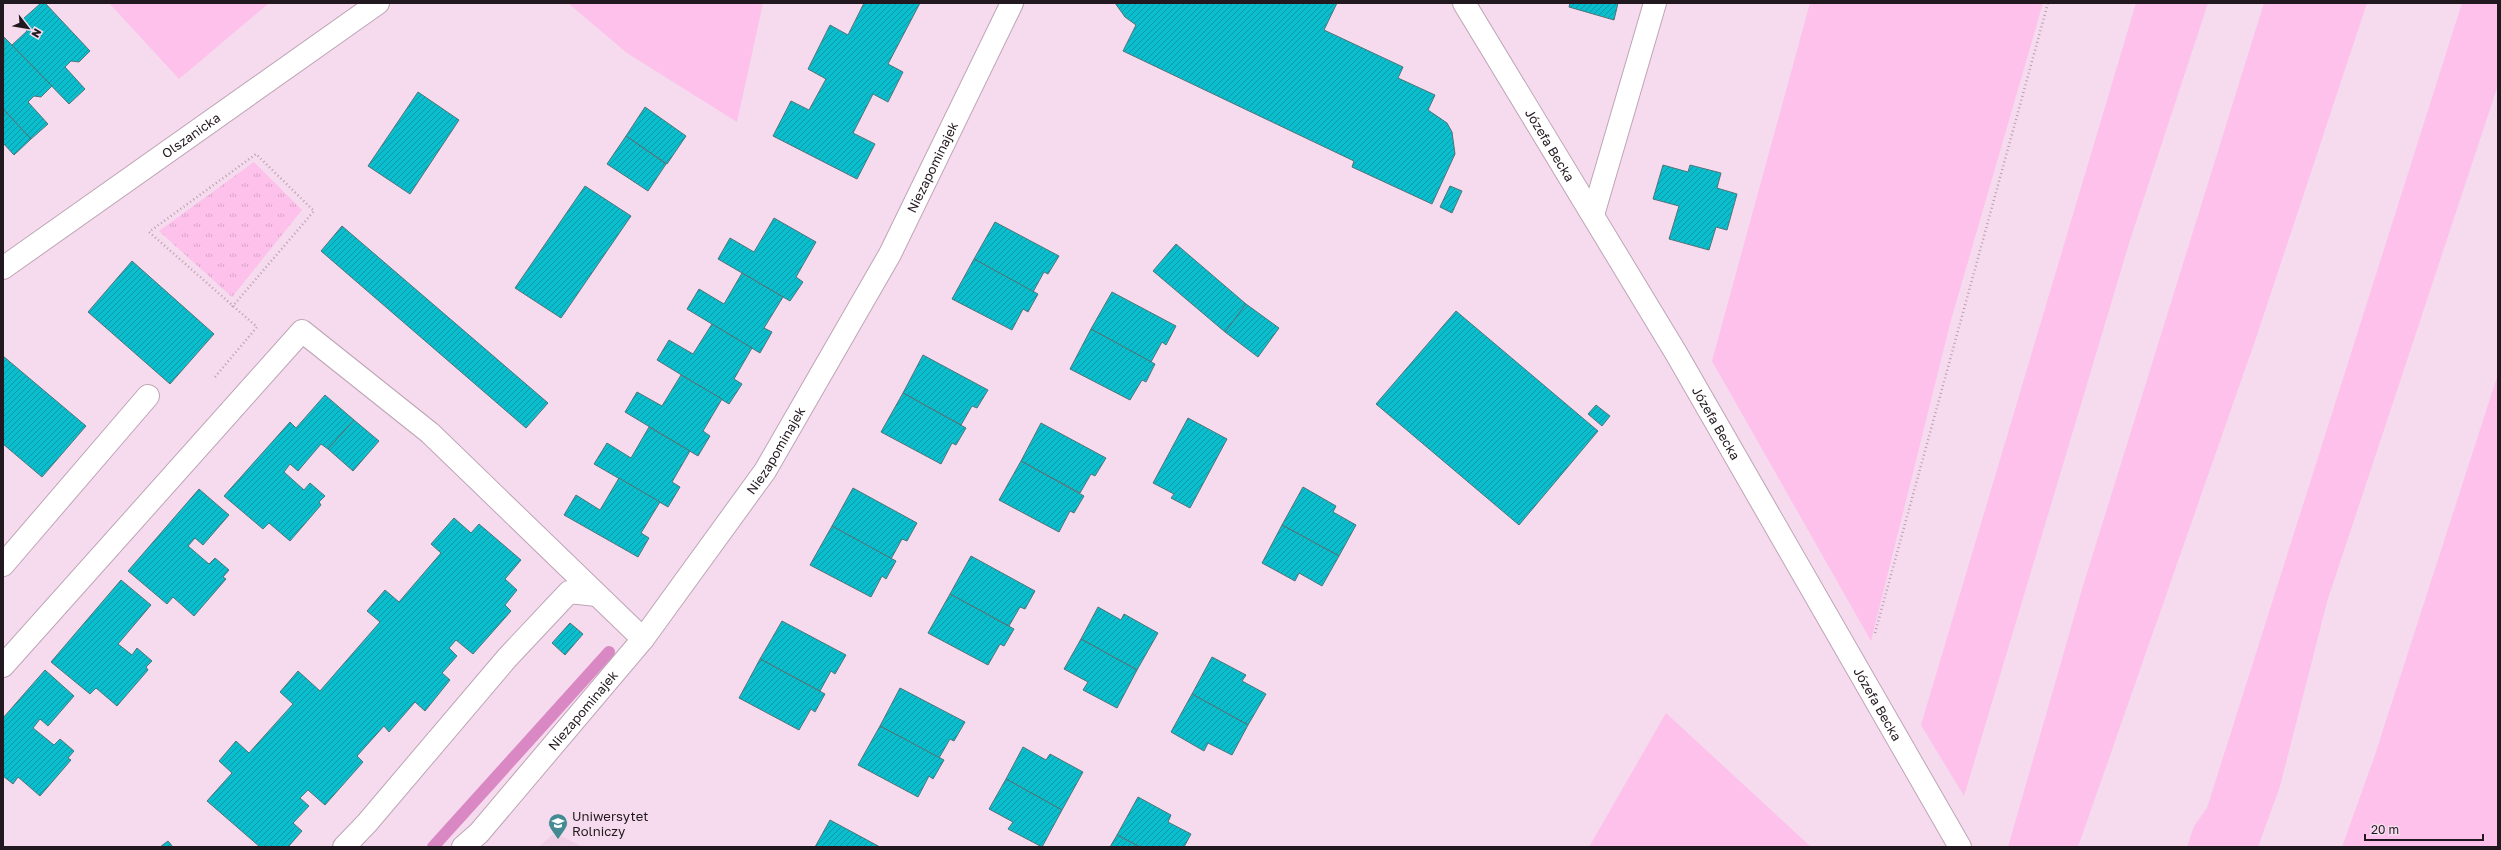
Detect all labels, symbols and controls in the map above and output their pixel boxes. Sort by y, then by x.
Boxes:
north arrow [8,8,48,48]
text: N [29,26,45,40]
street label: Józefa Becka [1522,106,1578,184]
street label: Olszanicka [159,109,223,161]
street label: Niezapominajek [903,118,961,215]
street label: Józefa Becka [1689,383,1744,463]
street label: Niezapominajek [743,403,809,497]
street label: Józefa Becka [1850,664,1905,744]
street label: Niezapominajek [545,667,621,753]
place label: Uniwersytet Rolniczy [572,808,648,839]
school or university icon: Uniwersytet Rolniczy [547,812,569,840]
scale bar [2365,816,2483,842]
text: 20 m [2371,822,2399,837]

